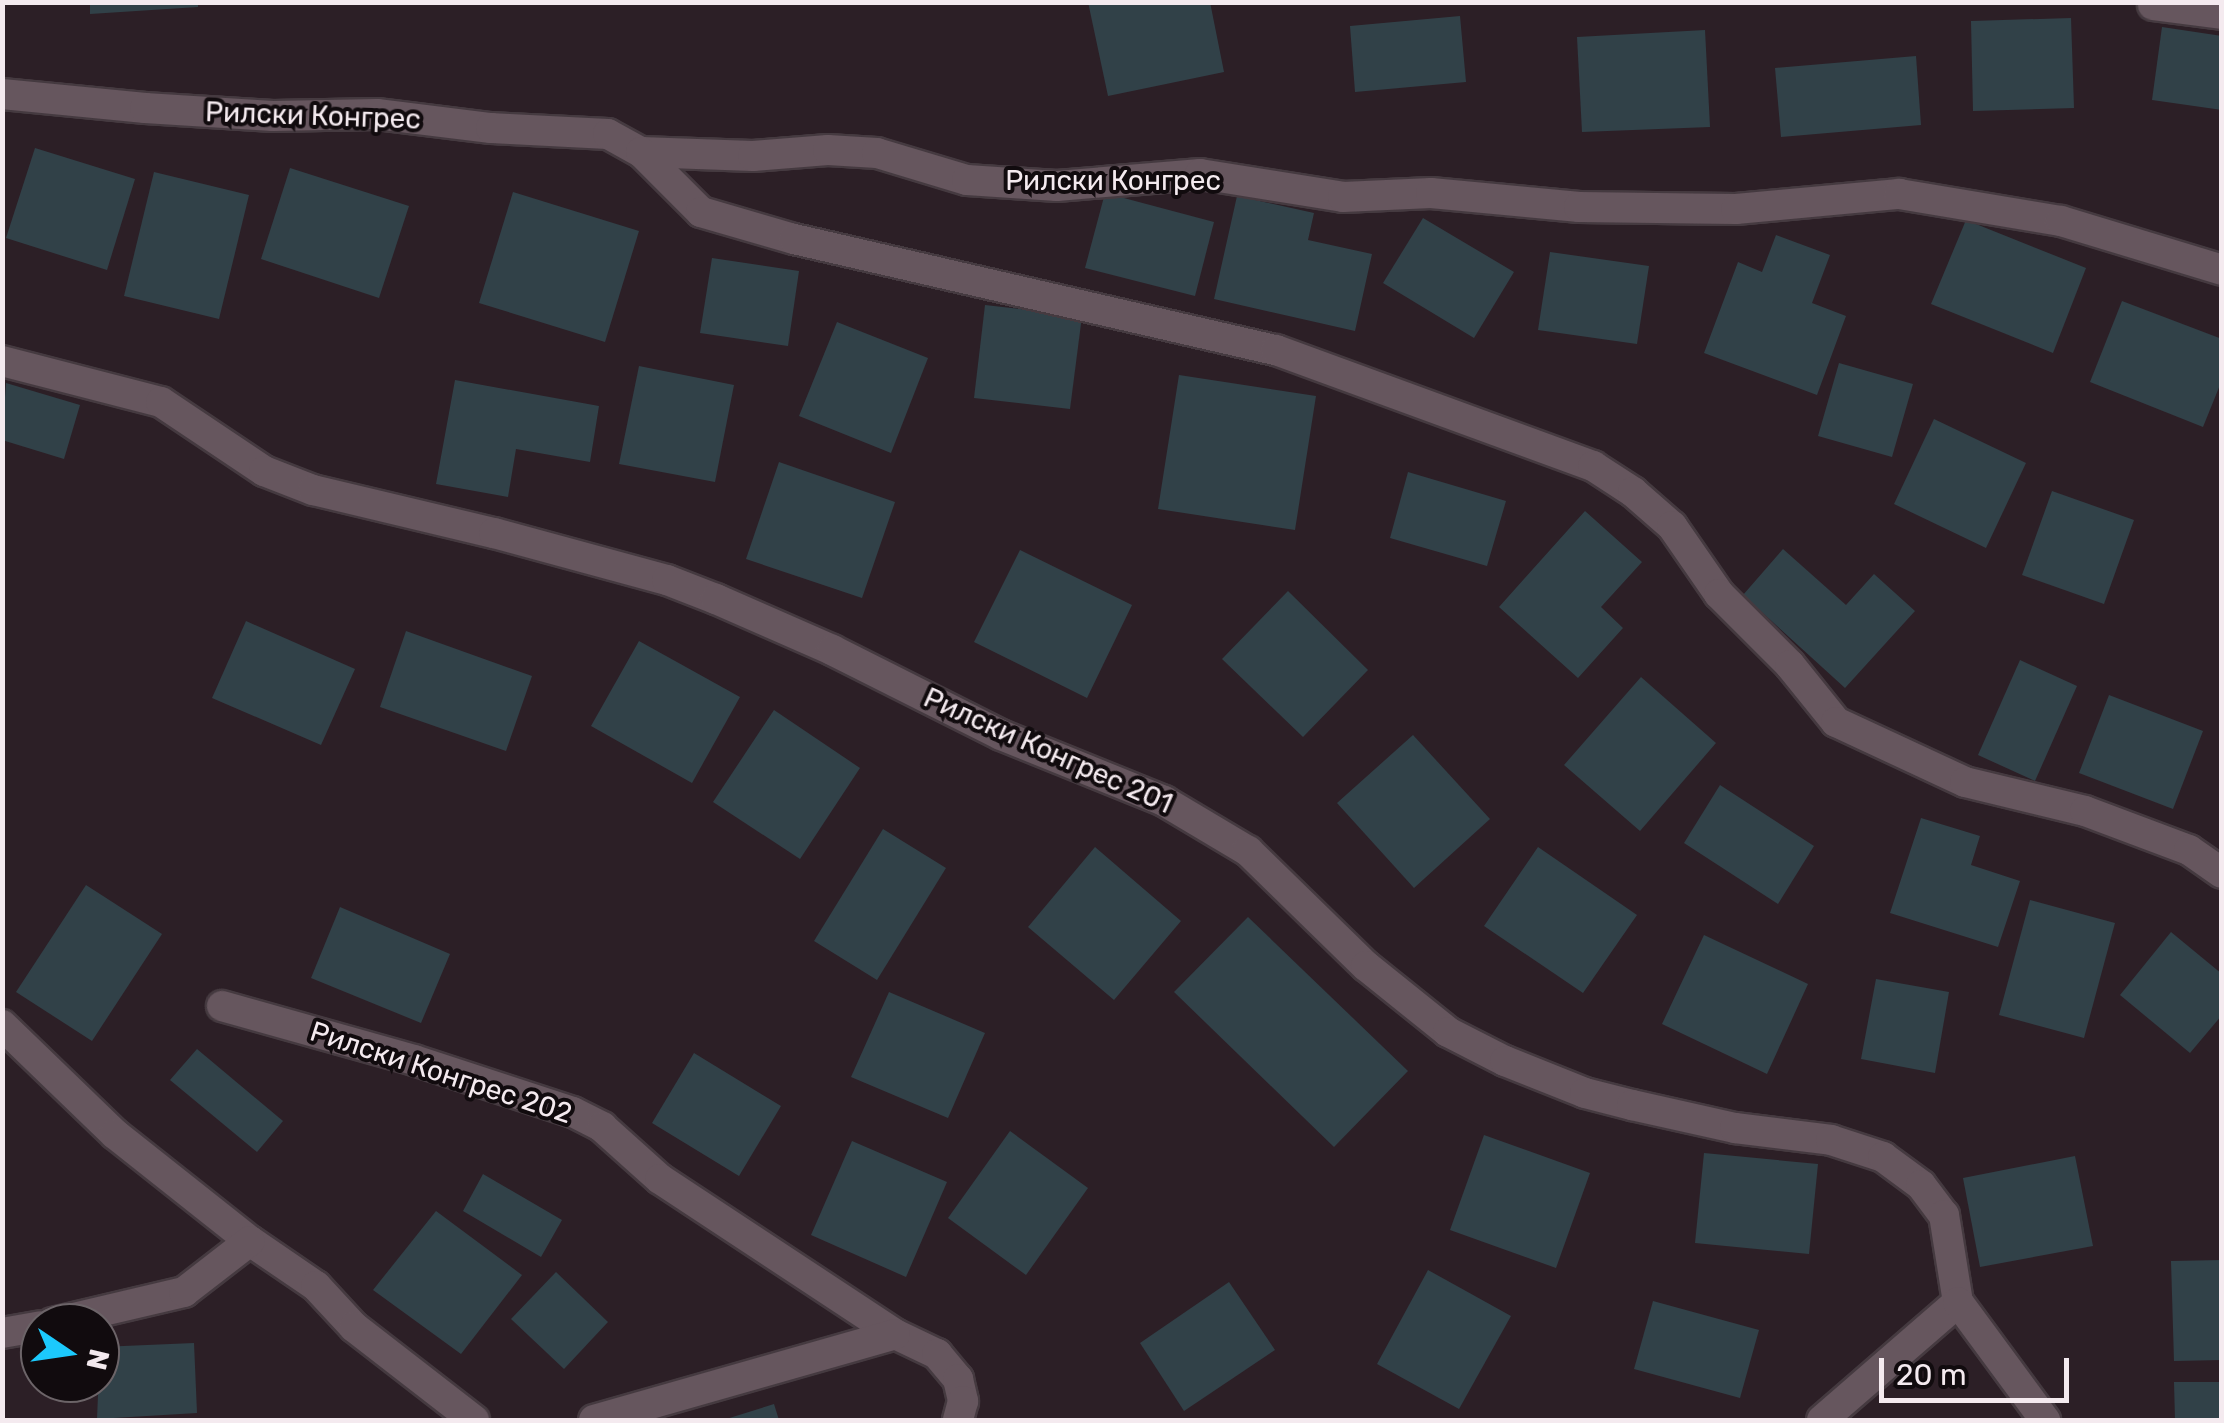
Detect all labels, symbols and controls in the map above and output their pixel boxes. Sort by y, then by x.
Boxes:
street label: Рилски Конгрес [205,95,421,137]
street label: Рилски Конгрес [1005,164,1221,198]
street label: Рилски Конгрес 201 [918,681,1178,821]
street label: Рилски Конгрес 202 [306,1015,576,1131]
north arrow [20,1303,120,1403]
scale bar [1884,1338,2074,1400]
text: N [79,1346,116,1373]
text: 20 m [1896,1357,1967,1393]

